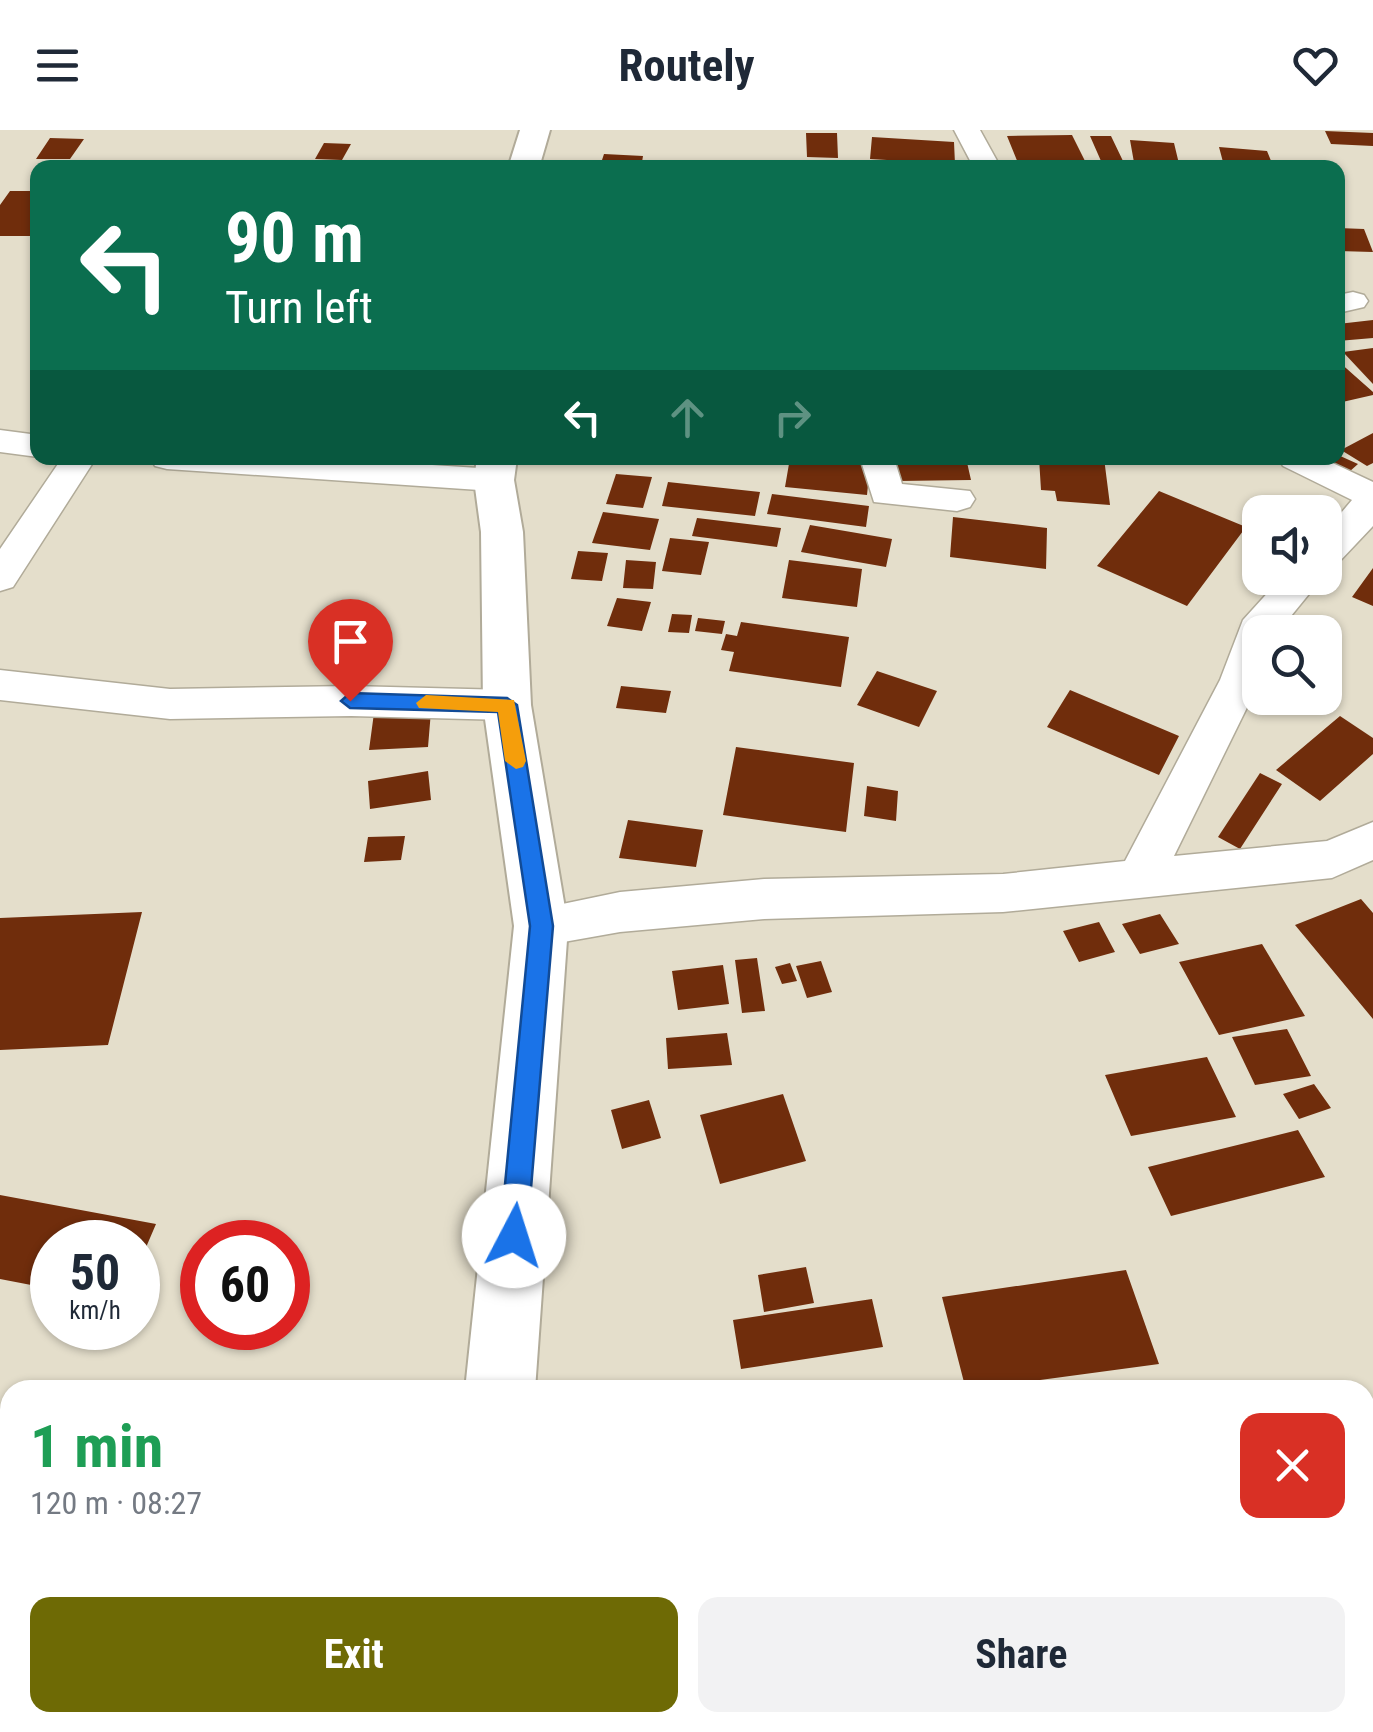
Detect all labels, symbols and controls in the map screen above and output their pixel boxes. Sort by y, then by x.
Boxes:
icon: menu [30,38,85,93]
icon: heart [1288,38,1343,93]
text: Routely [618,39,755,92]
text: 90 m [225,197,364,279]
icon: left [60,200,190,330]
text: Turn left [225,281,373,334]
icon: left [555,390,610,445]
icon: ahead [660,390,715,445]
icon: right [765,390,820,445]
map controls [1242,495,1342,715]
button: sound [1242,495,1342,595]
pin [308,599,393,702]
icon: arrive [323,614,378,669]
button: search [1242,615,1342,715]
position arrow [462,1184,566,1288]
speed limit sign: 60 [180,1220,310,1350]
text: 50 [70,1244,120,1302]
text: km/h [69,1296,121,1325]
text: 1 min [30,1411,163,1482]
button: close [1240,1413,1345,1518]
text: 120 m · 08:27 [30,1484,202,1522]
button: Exit [30,1597,678,1712]
button: Share [698,1597,1345,1712]

